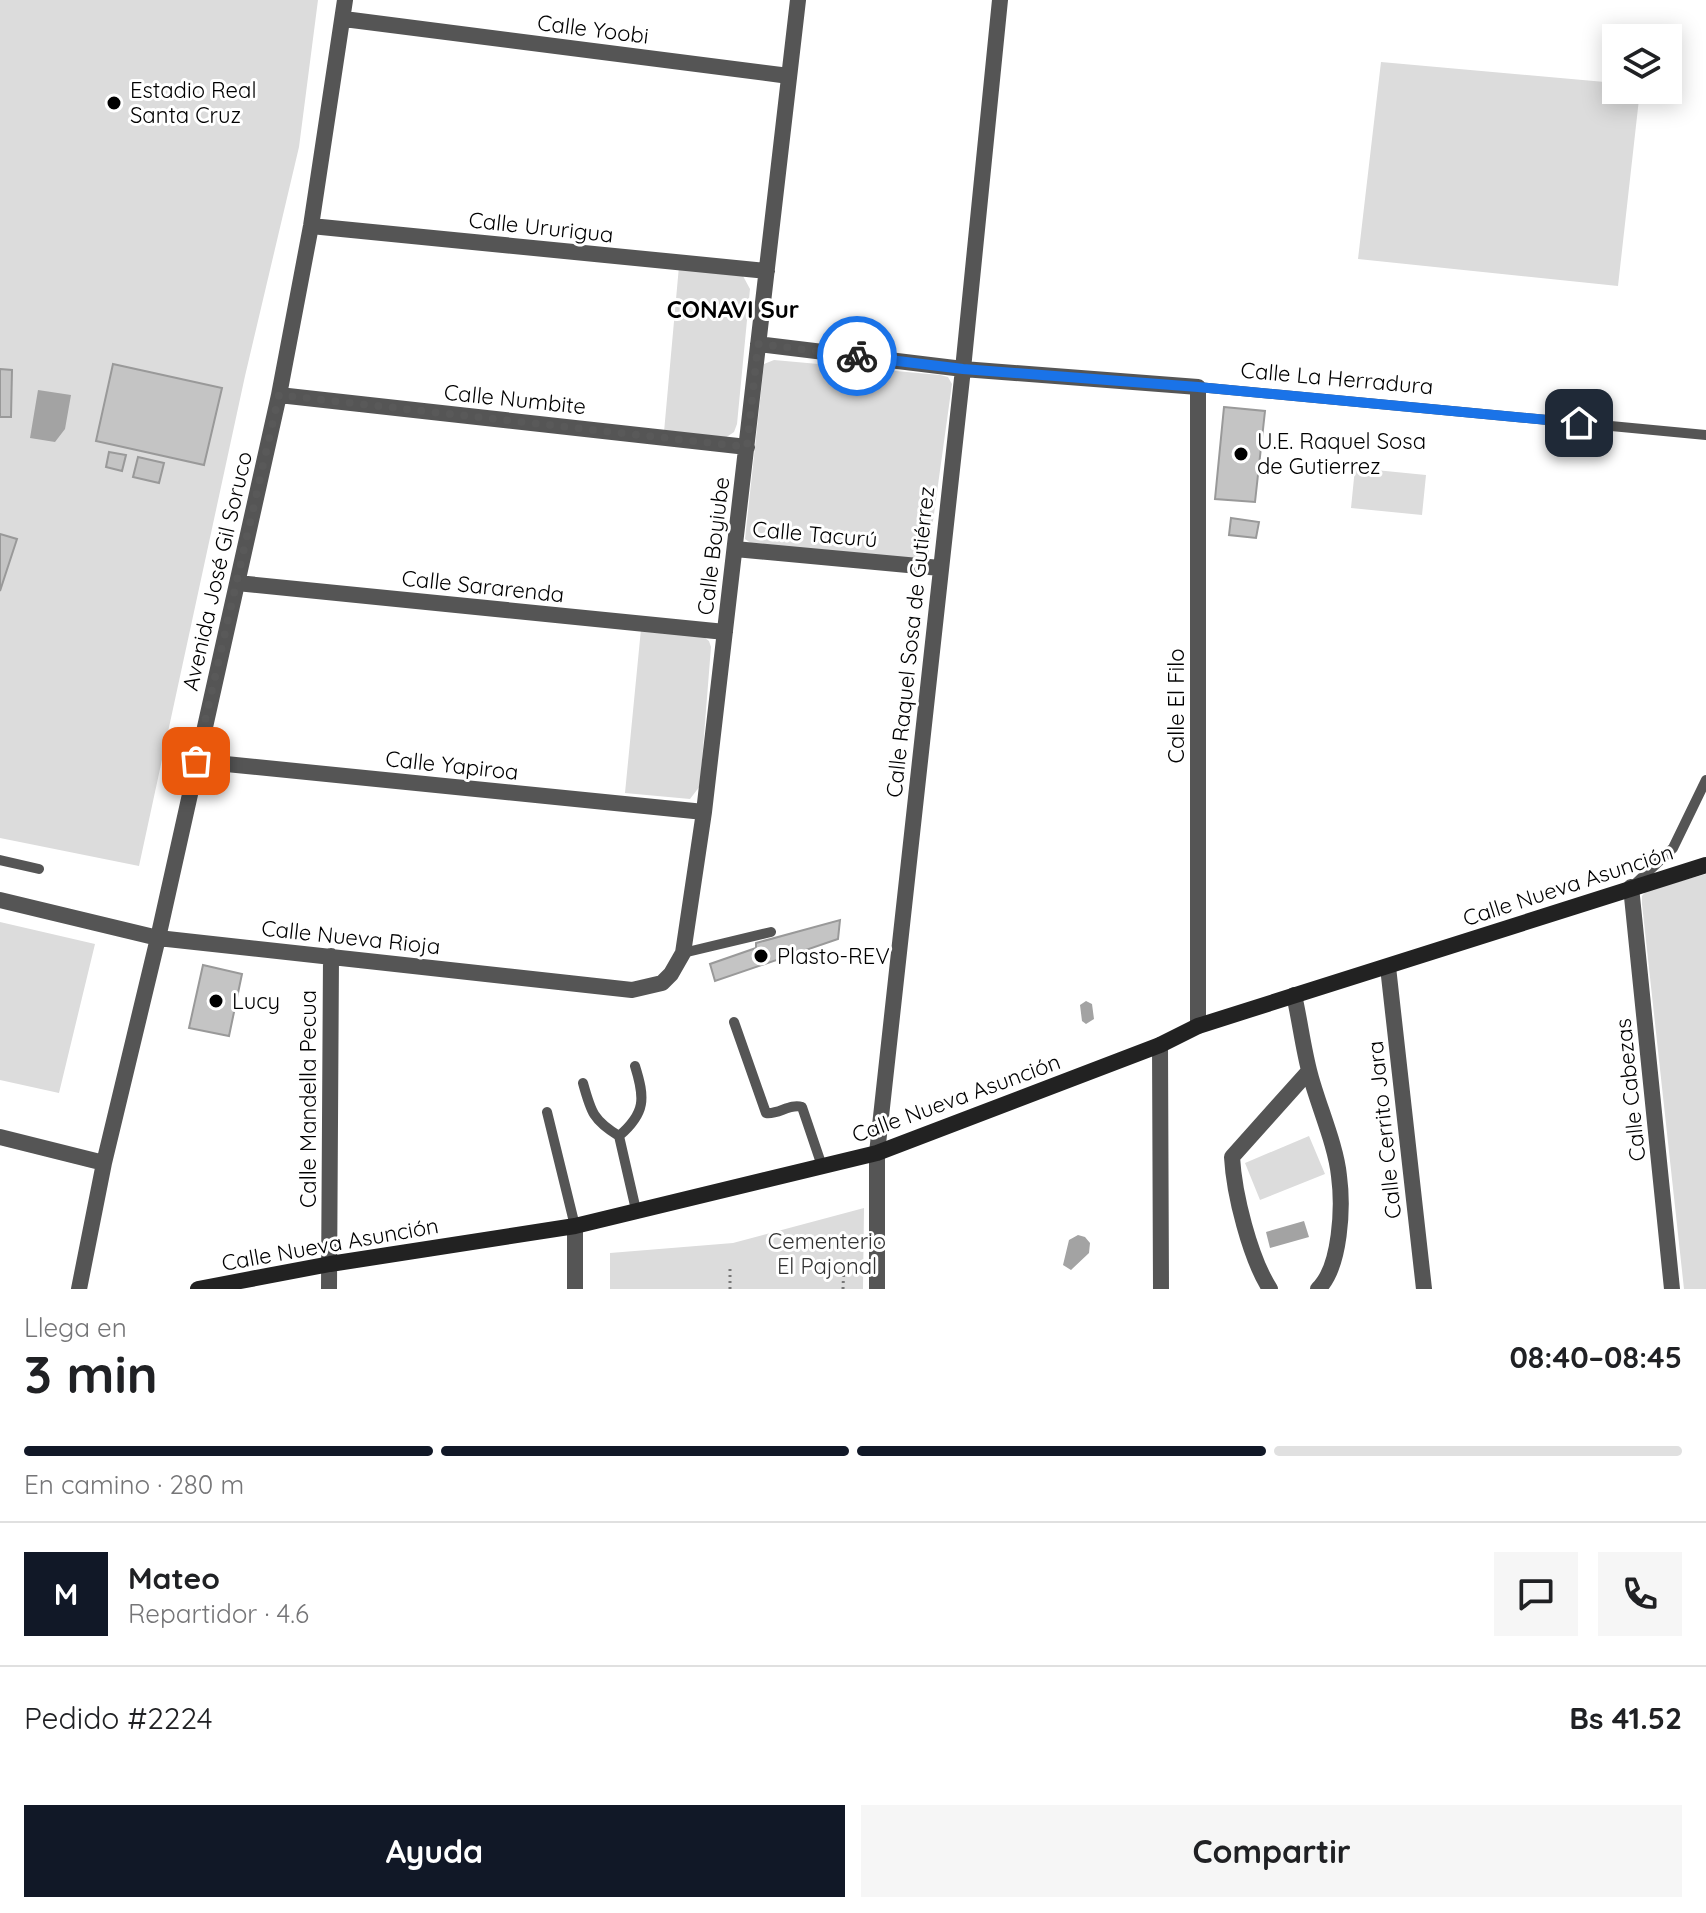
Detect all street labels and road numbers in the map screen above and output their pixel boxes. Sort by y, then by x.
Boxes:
street label: Calle Yoobi [536,8,650,50]
street label: Calle Ururigua [467,205,615,249]
street label: Calle La Herradura [1240,356,1434,400]
street label: Calle Numbite [443,378,587,420]
street label: Avenida José Gil Soruco [176,449,258,693]
street label: Calle Boyiube [691,475,735,617]
street label: Calle Raquel Sosa de Gutiérrez [880,485,940,799]
street label: Calle Tacurú [751,515,879,553]
street label: Calle Sararenda [400,564,566,608]
street label: Calle El Filo [1162,649,1190,763]
street label: Calle Yapiroa [384,744,520,786]
street label: Calle Nueva Asunción [1459,838,1677,932]
street label: Calle Nueva Rioja [260,914,442,960]
street label: Calle Mandella Pecua [294,990,322,1208]
street label: Calle Cabezas [1609,1017,1651,1163]
street label: Calle Cerrito Jara [1361,1040,1407,1220]
street label: Calle Nueva Asunción [848,1047,1064,1149]
street label: Calle Nueva Asunción [219,1211,441,1277]

